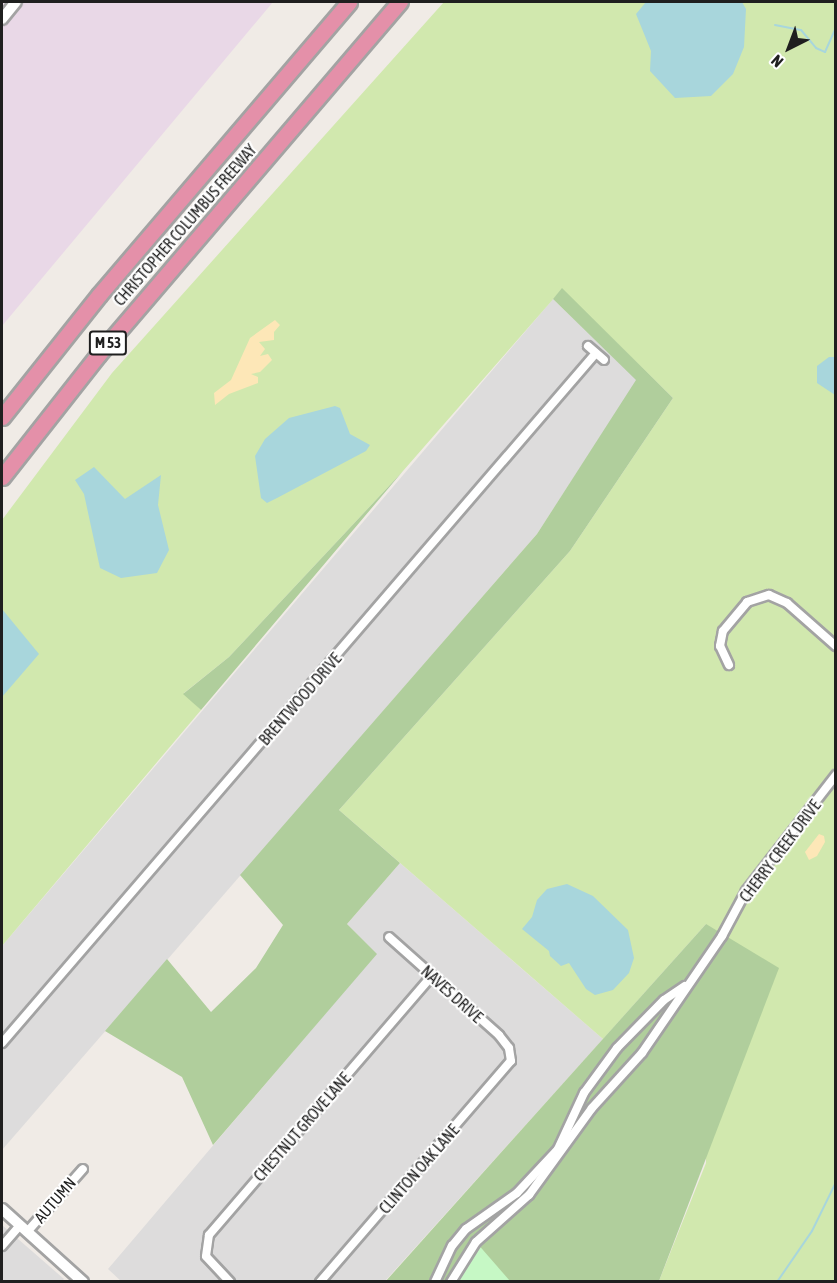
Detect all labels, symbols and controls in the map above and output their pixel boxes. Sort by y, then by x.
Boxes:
north arrow [759,18,819,78]
text: N [767,52,786,71]
street label: CHRISTOPHER COLUMBUS FREEWAY [110,140,260,310]
road number: M 53 [88,331,128,355]
street label: BRENTWOOD DRIVE [255,649,345,749]
street label: CHERRY CREEK DRIVE [735,796,825,906]
street label: NAVES DRIVE [417,961,487,1027]
street label: CHESTNUT GROVE LANE [250,1069,354,1185]
street label: CLINTON OAK LANE [375,1120,463,1218]
street label: AUTUMN [30,1173,80,1227]

